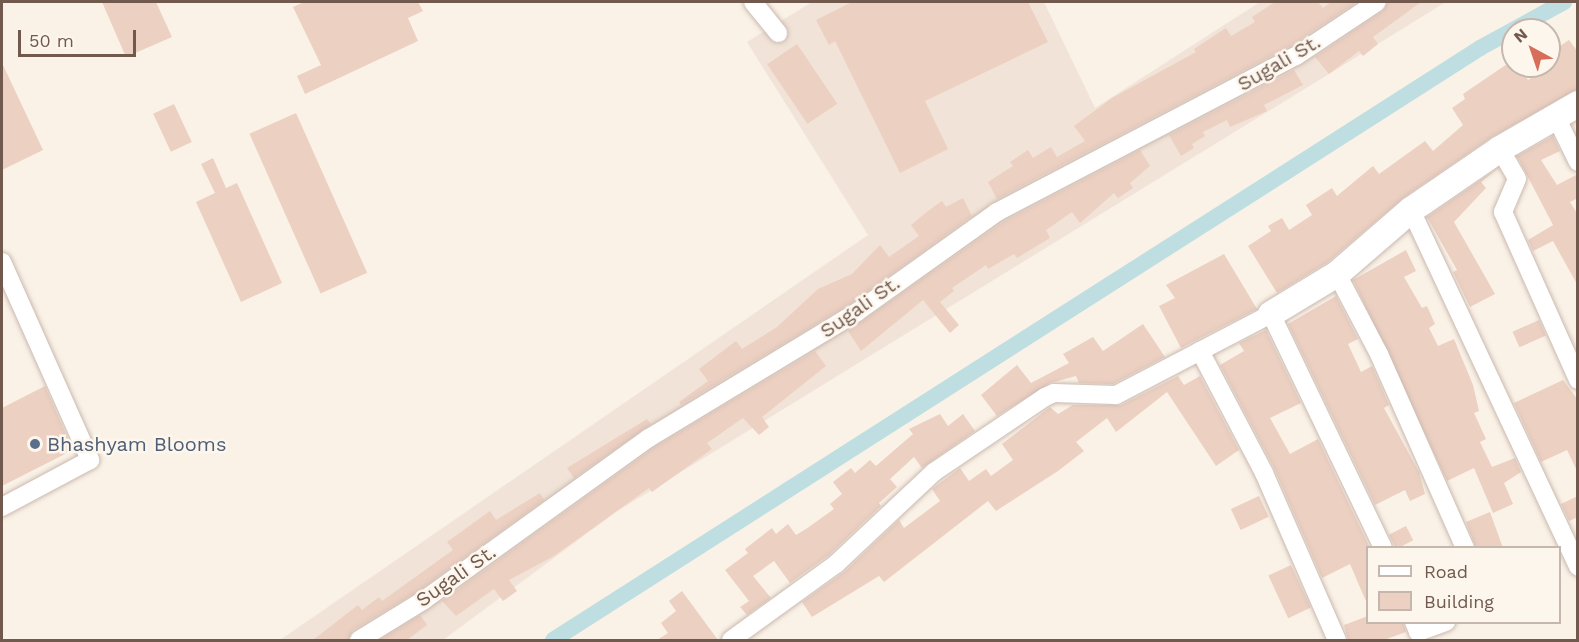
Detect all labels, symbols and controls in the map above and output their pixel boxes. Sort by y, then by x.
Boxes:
scale bar [21,18,140,56]
north arrow [1501,18,1561,78]
text: N [1510,24,1531,46]
text: 50 m [29,30,74,51]
street label: Sugali St. [1233,30,1325,96]
street label: Sugali St. [816,271,904,343]
place label: Bhashyam Blooms [47,432,226,456]
marker: Bhashyam Blooms [28,437,42,451]
street label: Sugali St. [412,540,500,612]
legend [1366,546,1561,624]
text: Road [1424,561,1468,582]
text: Building [1424,591,1494,612]

